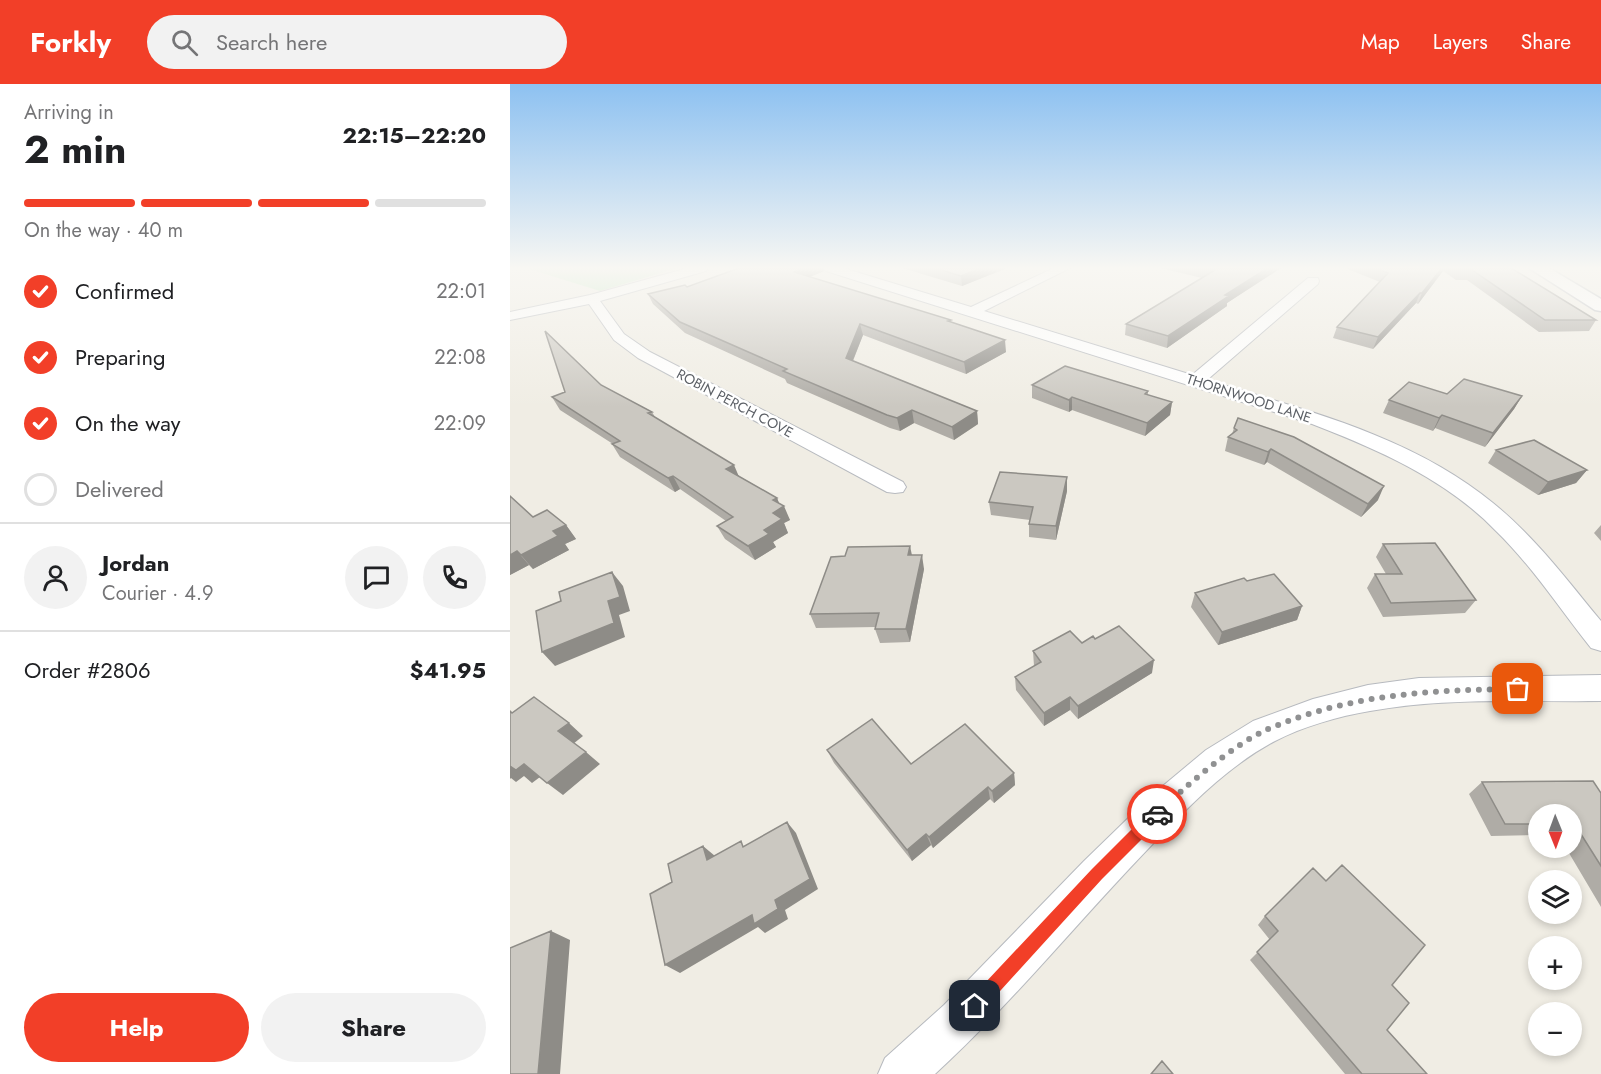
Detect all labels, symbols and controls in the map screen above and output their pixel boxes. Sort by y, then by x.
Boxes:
search box [147,15,567,69]
text: Forkly [30,22,111,63]
icon: search [168,26,201,59]
text: Search here [216,26,327,58]
text: Map [1361,27,1400,57]
text: Layers [1433,27,1488,57]
text: Share [1521,27,1571,57]
text: Arriving in [24,98,114,127]
text: 22:15–22:20 [342,119,486,151]
text: 2 min [24,121,126,178]
text: On the way · 40 m [24,216,183,245]
icon: check [24,275,57,308]
text: Confirmed [75,275,174,307]
text: 22:01 [436,277,486,306]
icon: check [24,341,57,374]
text: Preparing [75,341,166,373]
text: 22:08 [434,343,486,372]
street label: ROBIN PERCH COVE [673,364,797,442]
street label: THORNWOOD LANE [1184,368,1314,428]
icon: check [24,407,57,440]
text: On the way [75,407,180,439]
text: 22:09 [434,409,486,438]
text: Delivered [75,473,164,505]
button: person [24,546,87,609]
button: chat [345,546,408,609]
button: phone [423,546,486,609]
text: Jordan [102,547,169,579]
text: Courier · 4.9 [102,579,214,608]
text: Order #2806 [24,654,151,686]
text: $41.95 [410,654,486,686]
pin [1492,663,1543,714]
icon: bag [1501,672,1534,705]
courier [1127,784,1187,844]
icon: car [1141,798,1174,831]
north arrow [1528,804,1582,858]
map controls [1528,804,1582,1056]
button: layers [1528,870,1582,924]
button: + [1528,936,1582,990]
pin [949,980,1000,1031]
icon: home [958,989,991,1022]
button: Help [24,993,249,1062]
button: Share [261,993,486,1062]
button: − [1528,1002,1582,1056]

